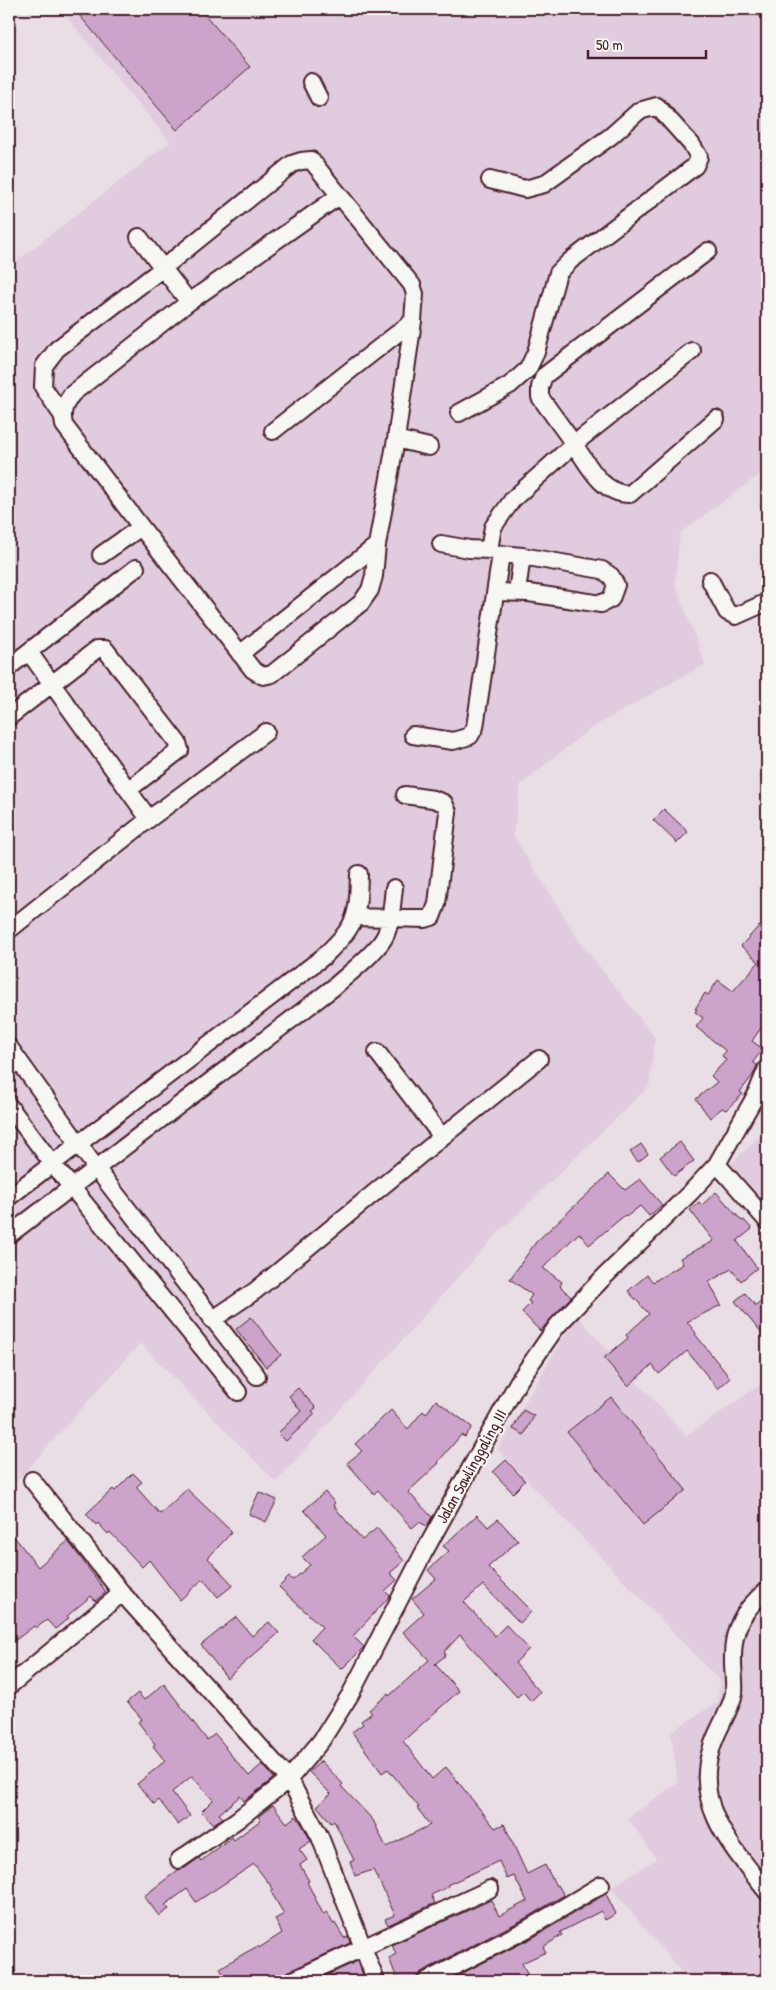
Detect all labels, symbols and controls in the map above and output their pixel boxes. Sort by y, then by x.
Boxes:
scale bar [588,28,706,60]
text: 50 m [596,34,623,55]
street label: Jalan Sawlinggaling III [430,1405,512,1527]

